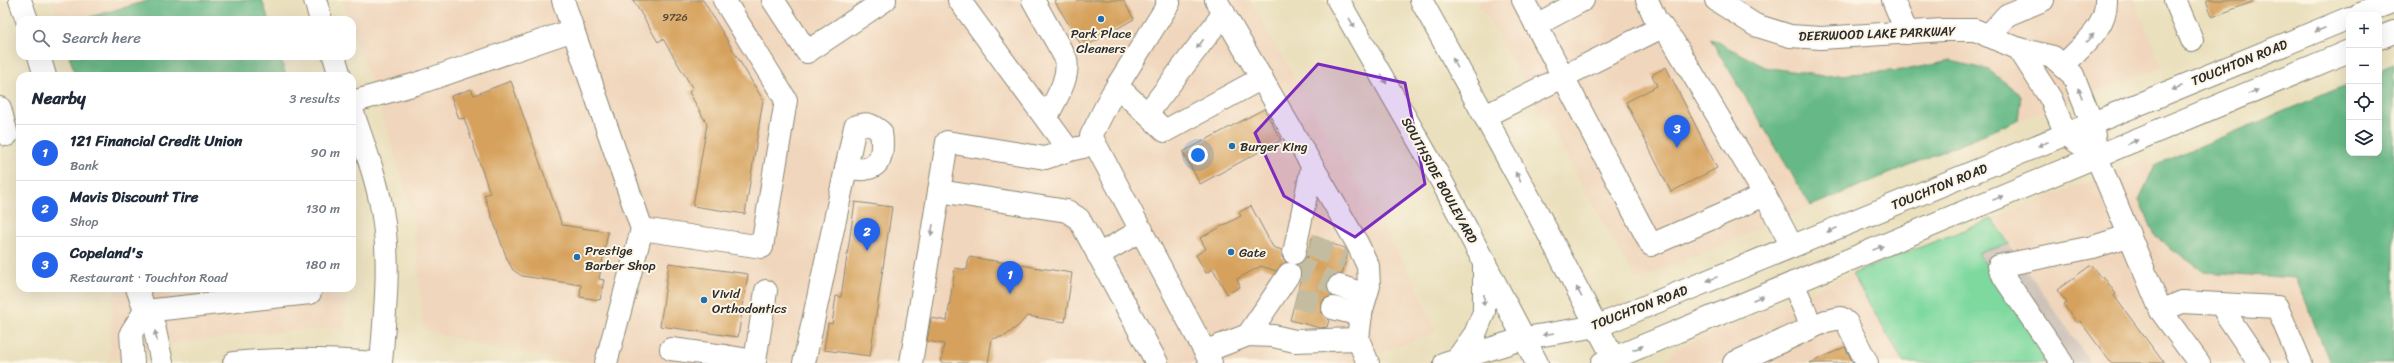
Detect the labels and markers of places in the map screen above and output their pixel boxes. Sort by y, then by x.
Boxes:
marker: Park Place Cleaners [1096,14,1106,24]
place label: Park Place Cleaners [1071,22,1131,60]
pin: 3 [1664,115,1690,148]
place label: Burger King [1240,135,1308,158]
marker: Burger King [1227,141,1237,151]
pin: 2 [854,218,880,251]
place label: Prestige Barber Shop [585,239,656,277]
place label: Gate [1239,241,1266,264]
marker: Gate [1226,247,1236,257]
marker: Prestige Barber Shop [572,252,582,262]
pin: 1 [997,261,1023,294]
place label: Vivid Orthodontics [712,282,787,320]
marker: Vivid Orthodontics [699,295,709,305]

